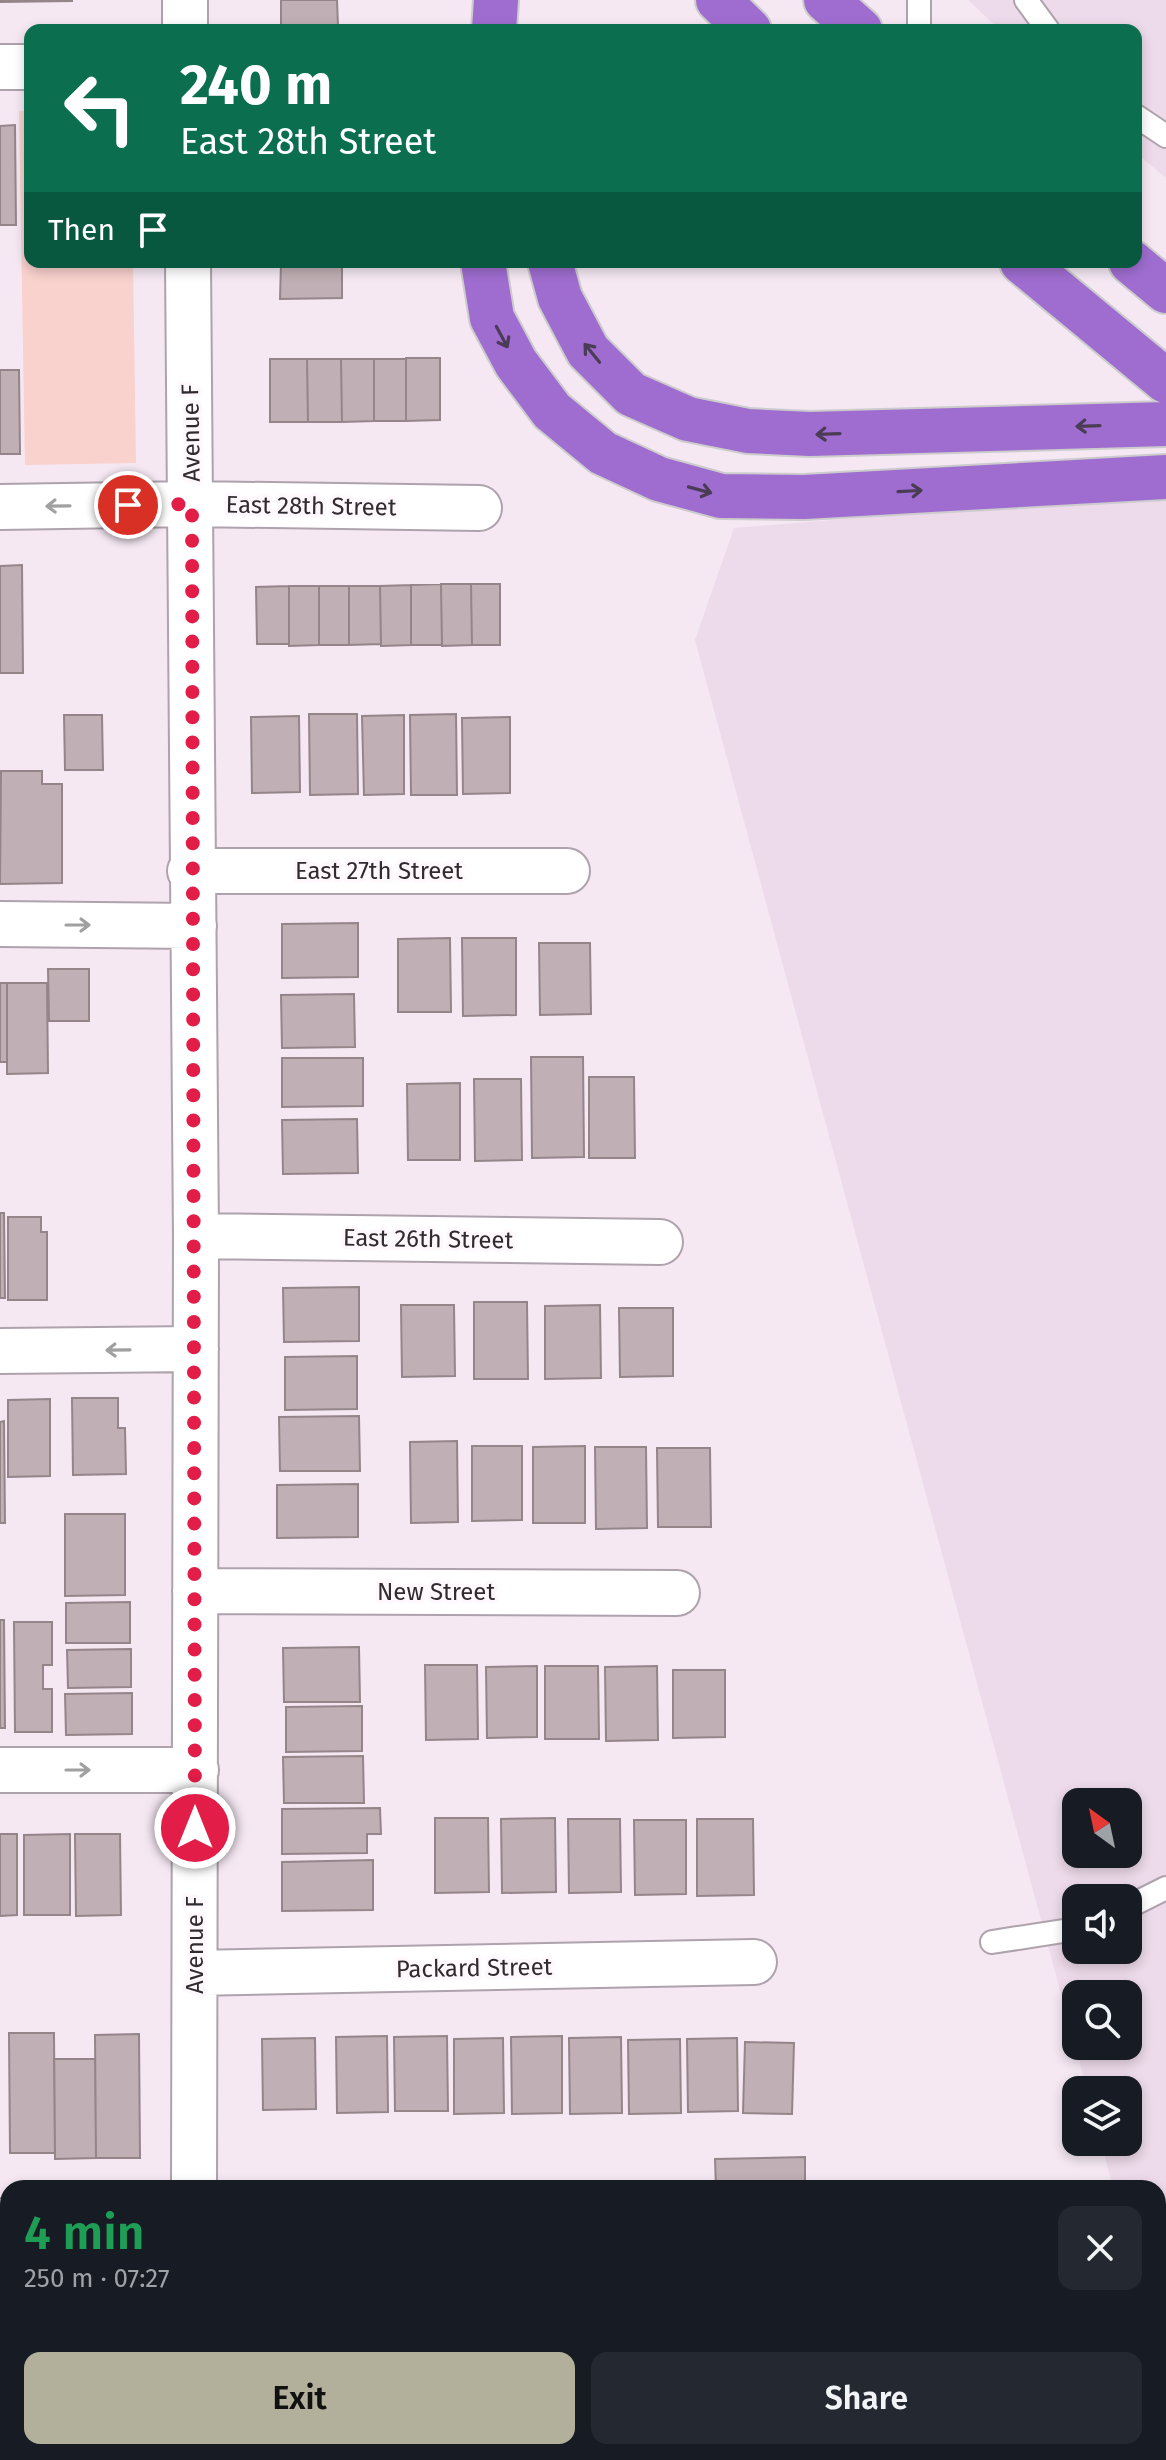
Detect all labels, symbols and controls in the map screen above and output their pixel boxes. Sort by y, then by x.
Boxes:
text: 240 m [180,52,332,119]
icon: left [48,56,152,160]
text: East 28th Street [180,120,436,164]
icon: arrive [131,208,175,252]
text: Then [48,212,115,248]
one-way arrow [494,325,510,348]
one-way arrow [583,344,601,364]
street label: Avenue F [176,384,206,482]
one-way arrow [1075,419,1102,434]
one-way arrow [815,426,842,441]
pin [94,471,162,539]
icon: arrive [106,483,150,527]
one-way arrow [687,483,713,498]
one-way arrow [896,484,923,499]
street label: East 28th Street [225,491,397,521]
one-way arrow [45,498,72,514]
street label: East 27th Street [295,857,463,885]
one-way arrow [64,917,91,933]
street label: East 26th Street [343,1224,514,1254]
one-way arrow [105,1342,132,1358]
street label: New Street [377,1578,495,1606]
one-way arrow [64,1762,91,1778]
position arrow [153,1786,237,1870]
north arrow [1062,1788,1142,1868]
map controls [1062,1788,1142,2156]
button: sound [1062,1884,1142,1964]
street label: Avenue F [181,1896,209,1994]
street label: Packard Street [396,1953,553,1983]
button: search [1062,1980,1142,2060]
button: layers [1062,2076,1142,2156]
text: 4 min [24,2204,144,2262]
button: close [1058,2206,1142,2290]
text: 250 m · 07:27 [24,2263,170,2294]
button: Exit [24,2352,575,2444]
button: Share [591,2352,1142,2444]

